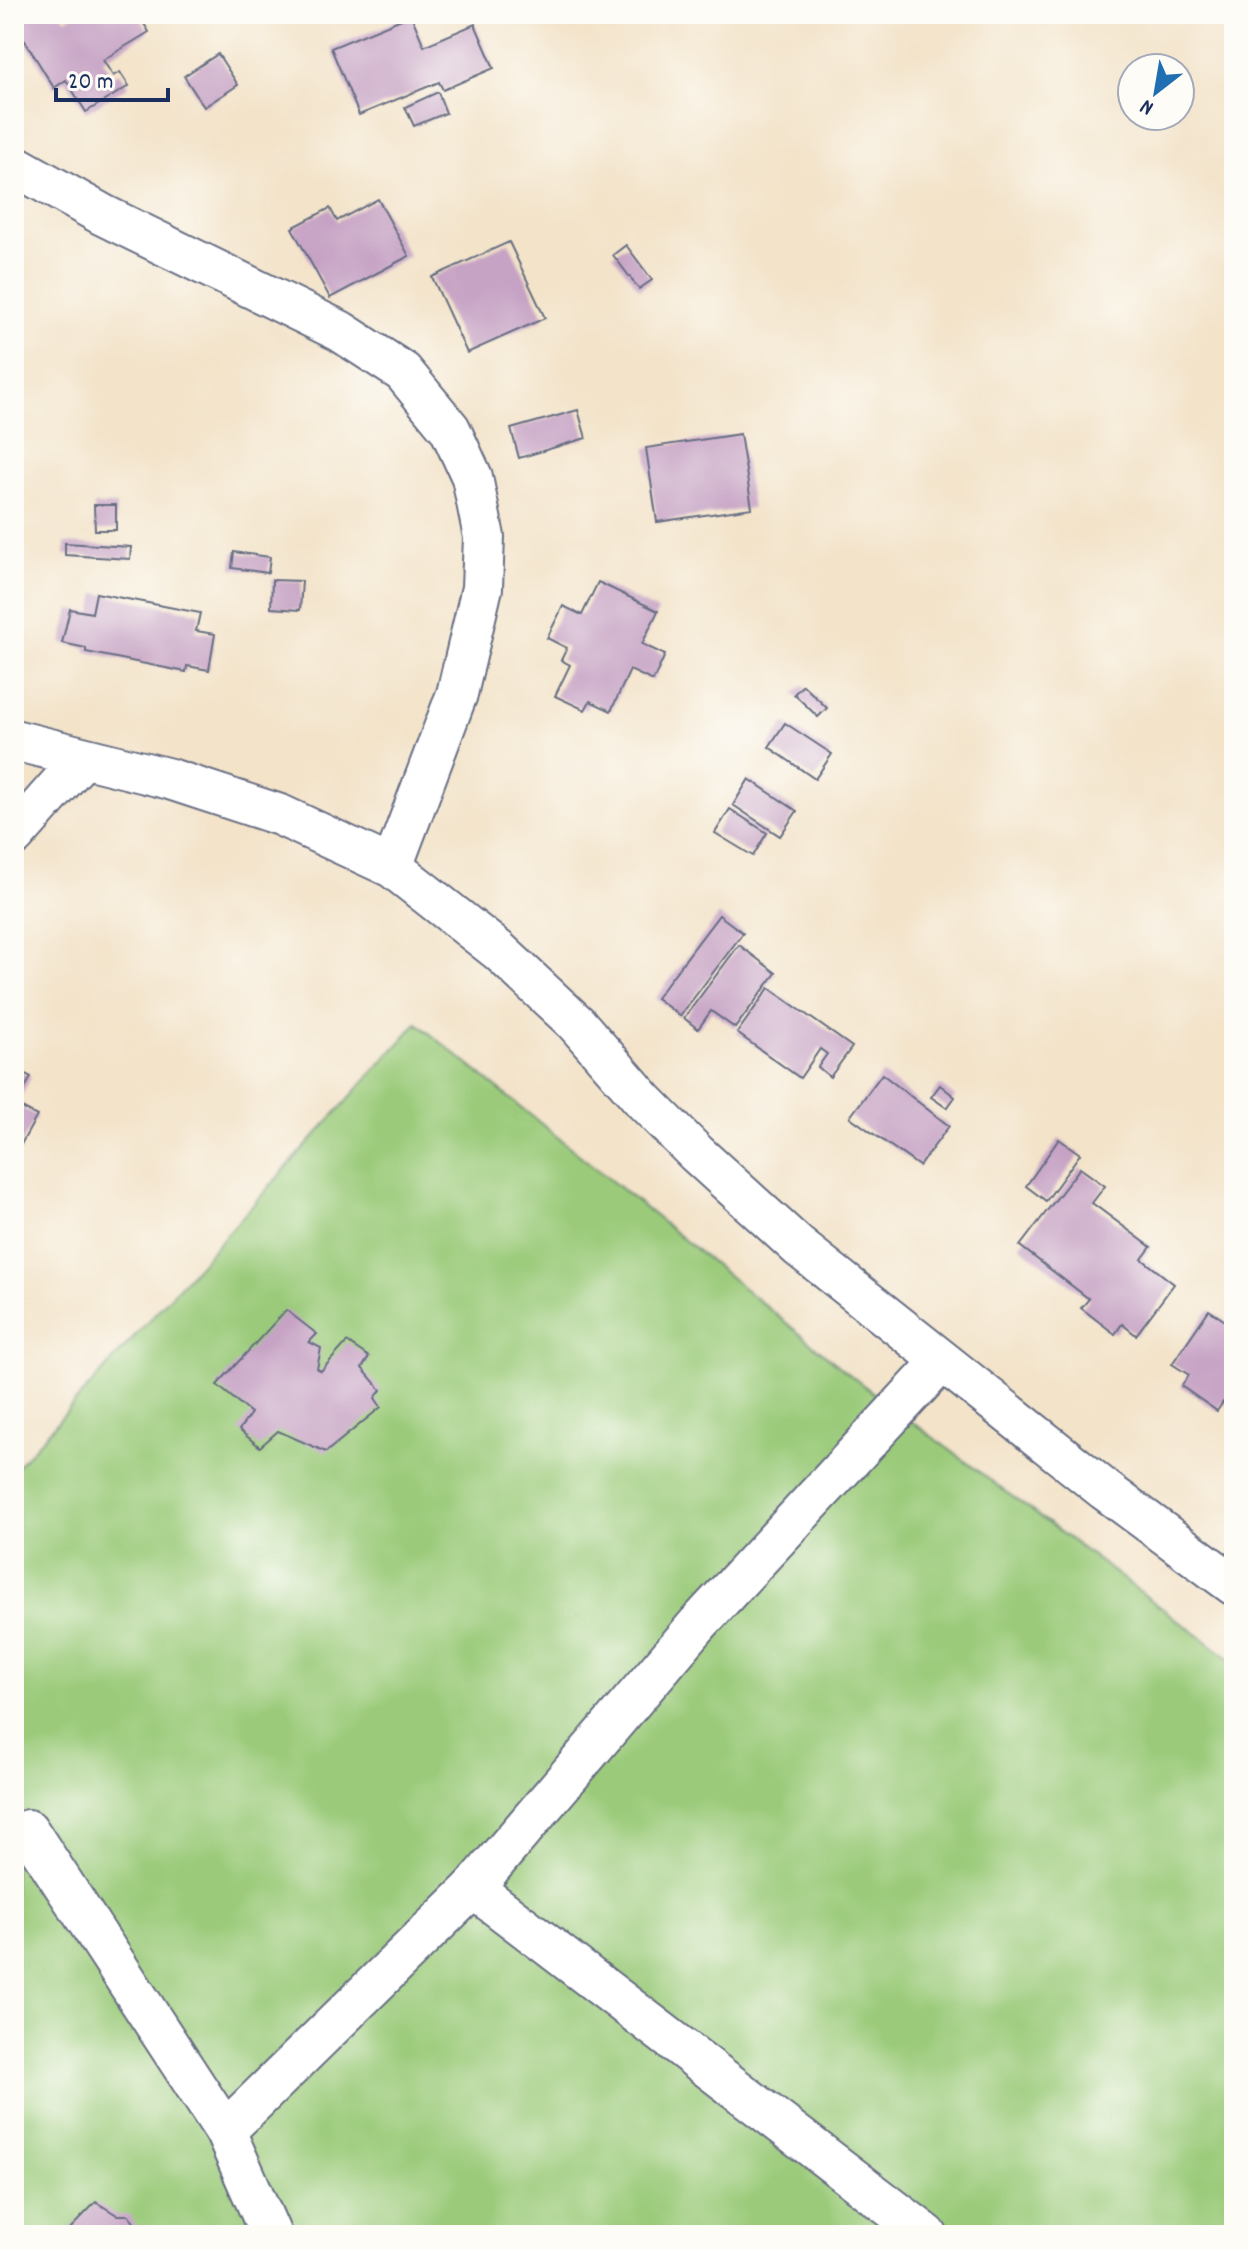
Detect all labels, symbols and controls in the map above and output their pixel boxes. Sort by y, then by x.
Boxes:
scale bar [56,52,168,102]
north arrow [1116,52,1196,132]
text: 20 m [68,66,114,100]
text: N [1135,90,1160,122]

